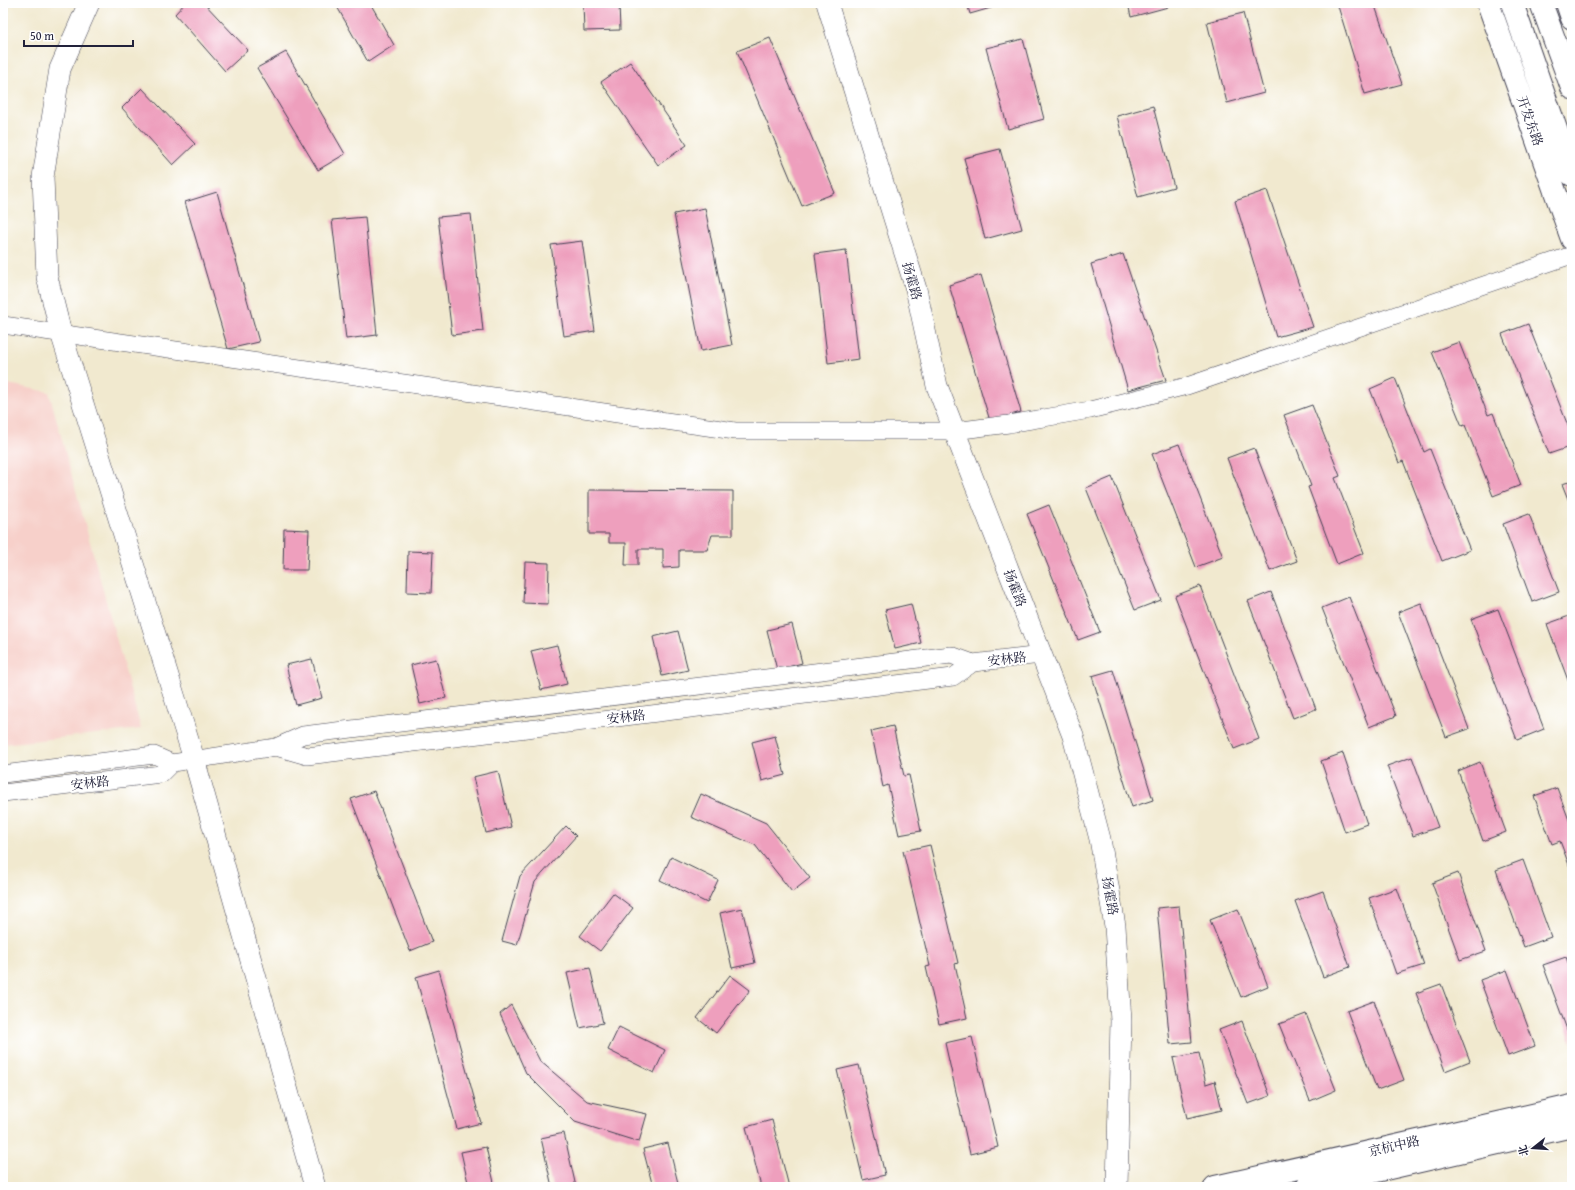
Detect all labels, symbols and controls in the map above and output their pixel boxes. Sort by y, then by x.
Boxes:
scale bar [24,22,133,48]
text: 50 m [30,27,54,44]
street label: 开发东路 [1512,93,1548,149]
street label: 扬霍路 [897,260,927,302]
street label: 扬霍路 [999,566,1031,610]
street label: 安林路 [986,647,1028,671]
street label: 安林路 [605,705,647,729]
street label: 安林路 [69,771,111,795]
street label: 扬霍路 [1097,875,1123,917]
north arrow [1513,1128,1553,1168]
street label: 京杭中路 [1367,1131,1421,1161]
text: 北 [1514,1143,1533,1159]

